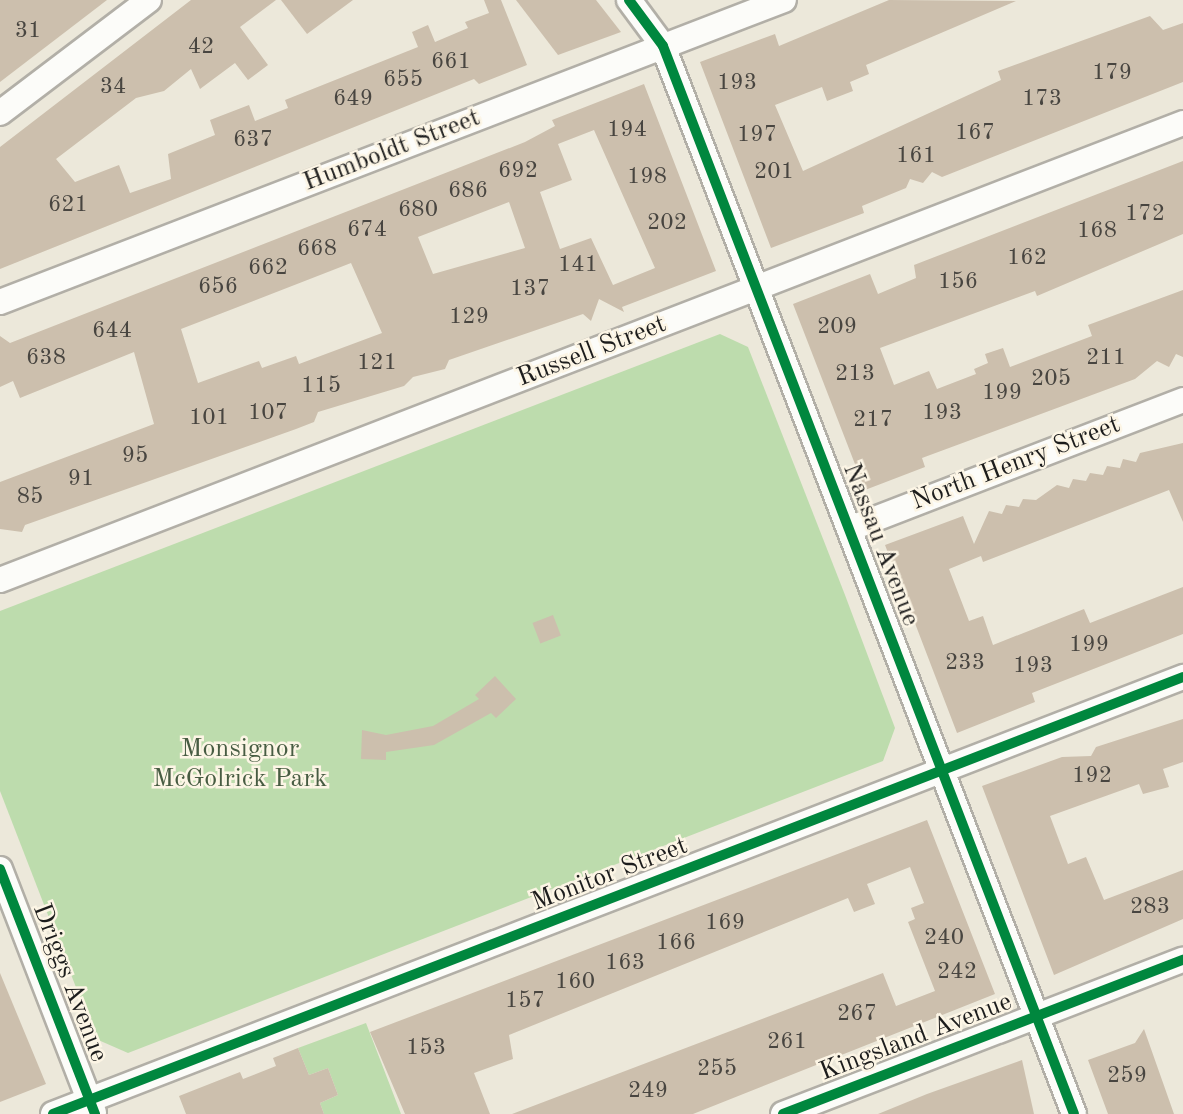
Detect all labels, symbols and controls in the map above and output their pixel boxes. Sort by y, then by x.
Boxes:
house number: 31 [15,17,41,45]
house number: 42 [188,33,214,61]
house number: 661 [431,48,471,76]
house number: 179 [1092,59,1132,87]
house number: 655 [383,66,423,94]
house number: 193 [717,69,757,97]
house number: 34 [100,73,126,101]
house number: 649 [333,85,373,113]
house number: 173 [1022,85,1062,113]
street label: Humboldt Street [299,103,485,199]
house number: 194 [607,116,647,144]
house number: 167 [955,119,995,147]
house number: 197 [737,121,777,149]
house number: 637 [233,126,273,154]
house number: 161 [896,142,936,170]
house number: 692 [498,157,538,185]
house number: 201 [754,158,794,186]
house number: 198 [627,163,667,191]
house number: 686 [448,177,488,205]
house number: 621 [48,191,88,219]
house number: 680 [398,196,438,224]
house number: 172 [1125,200,1165,228]
house number: 202 [647,209,687,237]
house number: 674 [347,216,387,244]
house number: 168 [1077,217,1117,245]
house number: 668 [297,235,337,263]
house number: 162 [1007,244,1047,272]
house number: 141 [558,251,598,279]
house number: 662 [248,254,288,282]
house number: 156 [938,268,978,296]
house number: 656 [198,273,238,301]
house number: 137 [510,275,550,303]
house number: 129 [449,303,489,331]
street label: Russell Street [513,309,671,395]
house number: 209 [817,313,857,341]
house number: 644 [92,317,132,345]
house number: 638 [26,344,66,372]
house number: 211 [1086,344,1126,372]
house number: 121 [357,349,397,377]
house number: 213 [835,360,875,388]
house number: 205 [1031,365,1071,393]
house number: 115 [301,372,341,400]
house number: 199 [982,379,1022,407]
house number: 107 [248,399,288,427]
house number: 193 [922,399,962,427]
house number: 101 [189,404,229,432]
house number: 217 [853,406,893,434]
street label: North Henry Street [907,410,1125,518]
house number: 95 [122,442,148,470]
street label: Nassau Avenue [835,459,925,631]
house number: 91 [68,465,94,493]
house number: 85 [17,483,43,511]
house number: 199 [1069,631,1109,659]
house number: 233 [945,649,985,677]
house number: 193 [1013,652,1053,680]
park label: Monsignor McGolrick Park [152,734,328,796]
house number: 192 [1072,762,1112,790]
street label: Monitor Street [528,831,692,919]
house number: 283 [1130,893,1170,921]
street label: Driggs Avenue [24,899,114,1067]
house number: 169 [705,909,745,937]
house number: 240 [924,924,964,952]
house number: 166 [656,929,696,957]
house number: 163 [605,949,645,977]
house number: 242 [937,958,977,986]
house number: 160 [555,968,595,996]
house number: 157 [505,987,545,1015]
street label: Kingsland Avenue [815,987,1017,1089]
house number: 267 [837,1000,877,1028]
house number: 261 [767,1028,807,1056]
house number: 153 [406,1034,446,1062]
house number: 255 [697,1055,737,1083]
house number: 259 [1107,1062,1147,1090]
house number: 249 [628,1077,668,1105]

